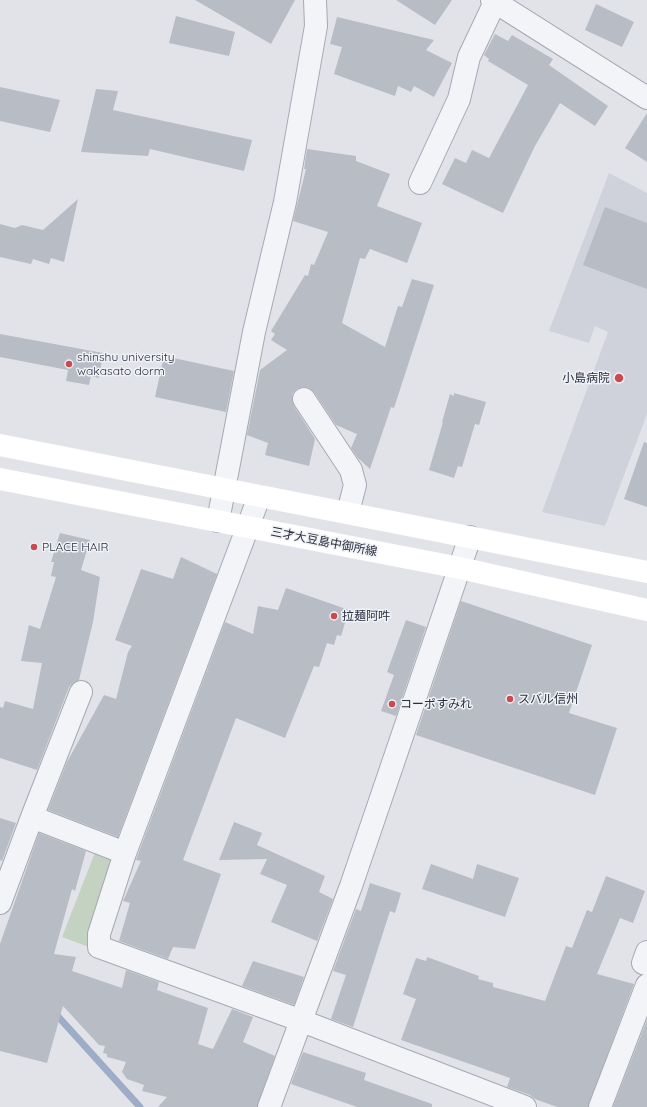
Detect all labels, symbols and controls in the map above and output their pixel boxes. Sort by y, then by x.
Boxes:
place label: shinshu university wakasato dorm [77,350,175,378]
marker: shinshu university wakasato dorm [64,359,74,369]
place label: 小島病院 [562,371,610,385]
marker: 小島病院 [613,372,625,384]
street label: 三才大豆島中御所線 [270,525,378,559]
place label: PLACE HAIR [42,540,109,554]
marker: PLACE HAIR [29,542,39,552]
place label: 拉麺阿吽 [342,609,390,623]
marker: 拉麺阿吽 [329,611,339,621]
place label: スバル信州 [518,692,578,706]
marker: スバル信州 [505,694,515,704]
place label: コーポすみれ [400,697,472,711]
marker: コーポすみれ [387,699,397,709]

